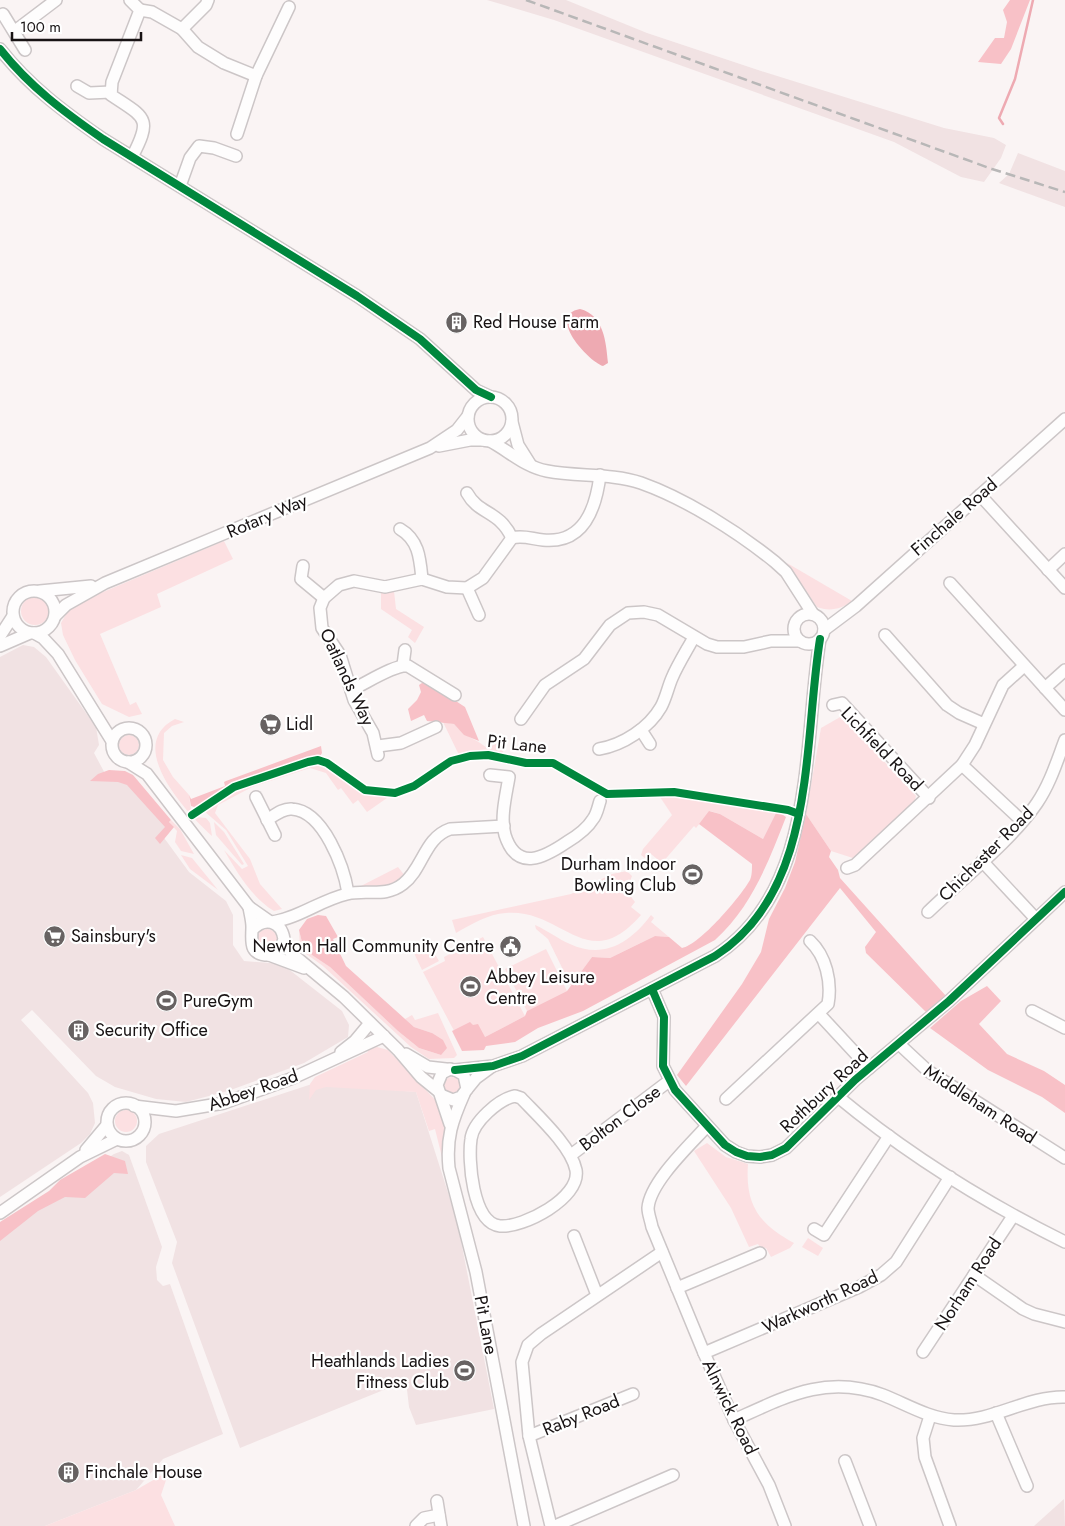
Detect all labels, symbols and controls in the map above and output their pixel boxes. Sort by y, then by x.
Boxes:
scale bar [12,10,141,42]
text: 100 m [20,16,61,38]
place label: Red House Farm [473,309,599,335]
building icon: Red House Farm [445,310,469,334]
street label: Finchale Road [905,472,1003,562]
street label: Rotary Way [223,487,311,545]
street label: Oatlands Way [313,624,381,730]
street label: Lichfield Road [835,701,929,797]
place label: Lidl [286,711,313,737]
supermarket icon: Lidl [258,712,282,736]
street label: Pit Lane [486,728,548,760]
street label: Chichester Road [933,801,1039,907]
place label: Durham Indoor Bowling Club [561,851,677,898]
sports icon: Durham Indoor Bowling Club [680,862,704,886]
place label: Sainsbury's [71,923,156,949]
supermarket icon: Sainsbury's [43,924,67,948]
place label: Newton Hall Community Centre [253,933,494,959]
public building icon: Newton Hall Community Centre [498,934,522,958]
place label: Abbey Leisure Centre [486,964,595,1011]
sports icon: Abbey Leisure Centre [458,975,482,999]
place label: PureGym [183,988,253,1014]
sports icon: PureGym [155,989,179,1013]
place label: Security Office [95,1017,208,1043]
building icon: Security Office [67,1018,91,1042]
street label: Rothbury Road [774,1043,874,1139]
street label: Middleham Road [919,1058,1041,1150]
street label: Abbey Road [205,1062,301,1118]
street label: Bolton Close [574,1079,666,1157]
street label: Norham Road [928,1232,1008,1336]
street label: Warkworth Road [758,1264,882,1340]
street label: Pit Lane [468,1293,504,1357]
place label: Heathlands Ladies Fitness Club [311,1348,449,1395]
street label: Alnwick Road [696,1355,764,1459]
sports icon: Heathlands Ladies Fitness Club [453,1359,477,1383]
street label: Raby Road [539,1388,623,1442]
place label: Finchale House [85,1459,202,1485]
building icon: Finchale House [57,1460,81,1484]

